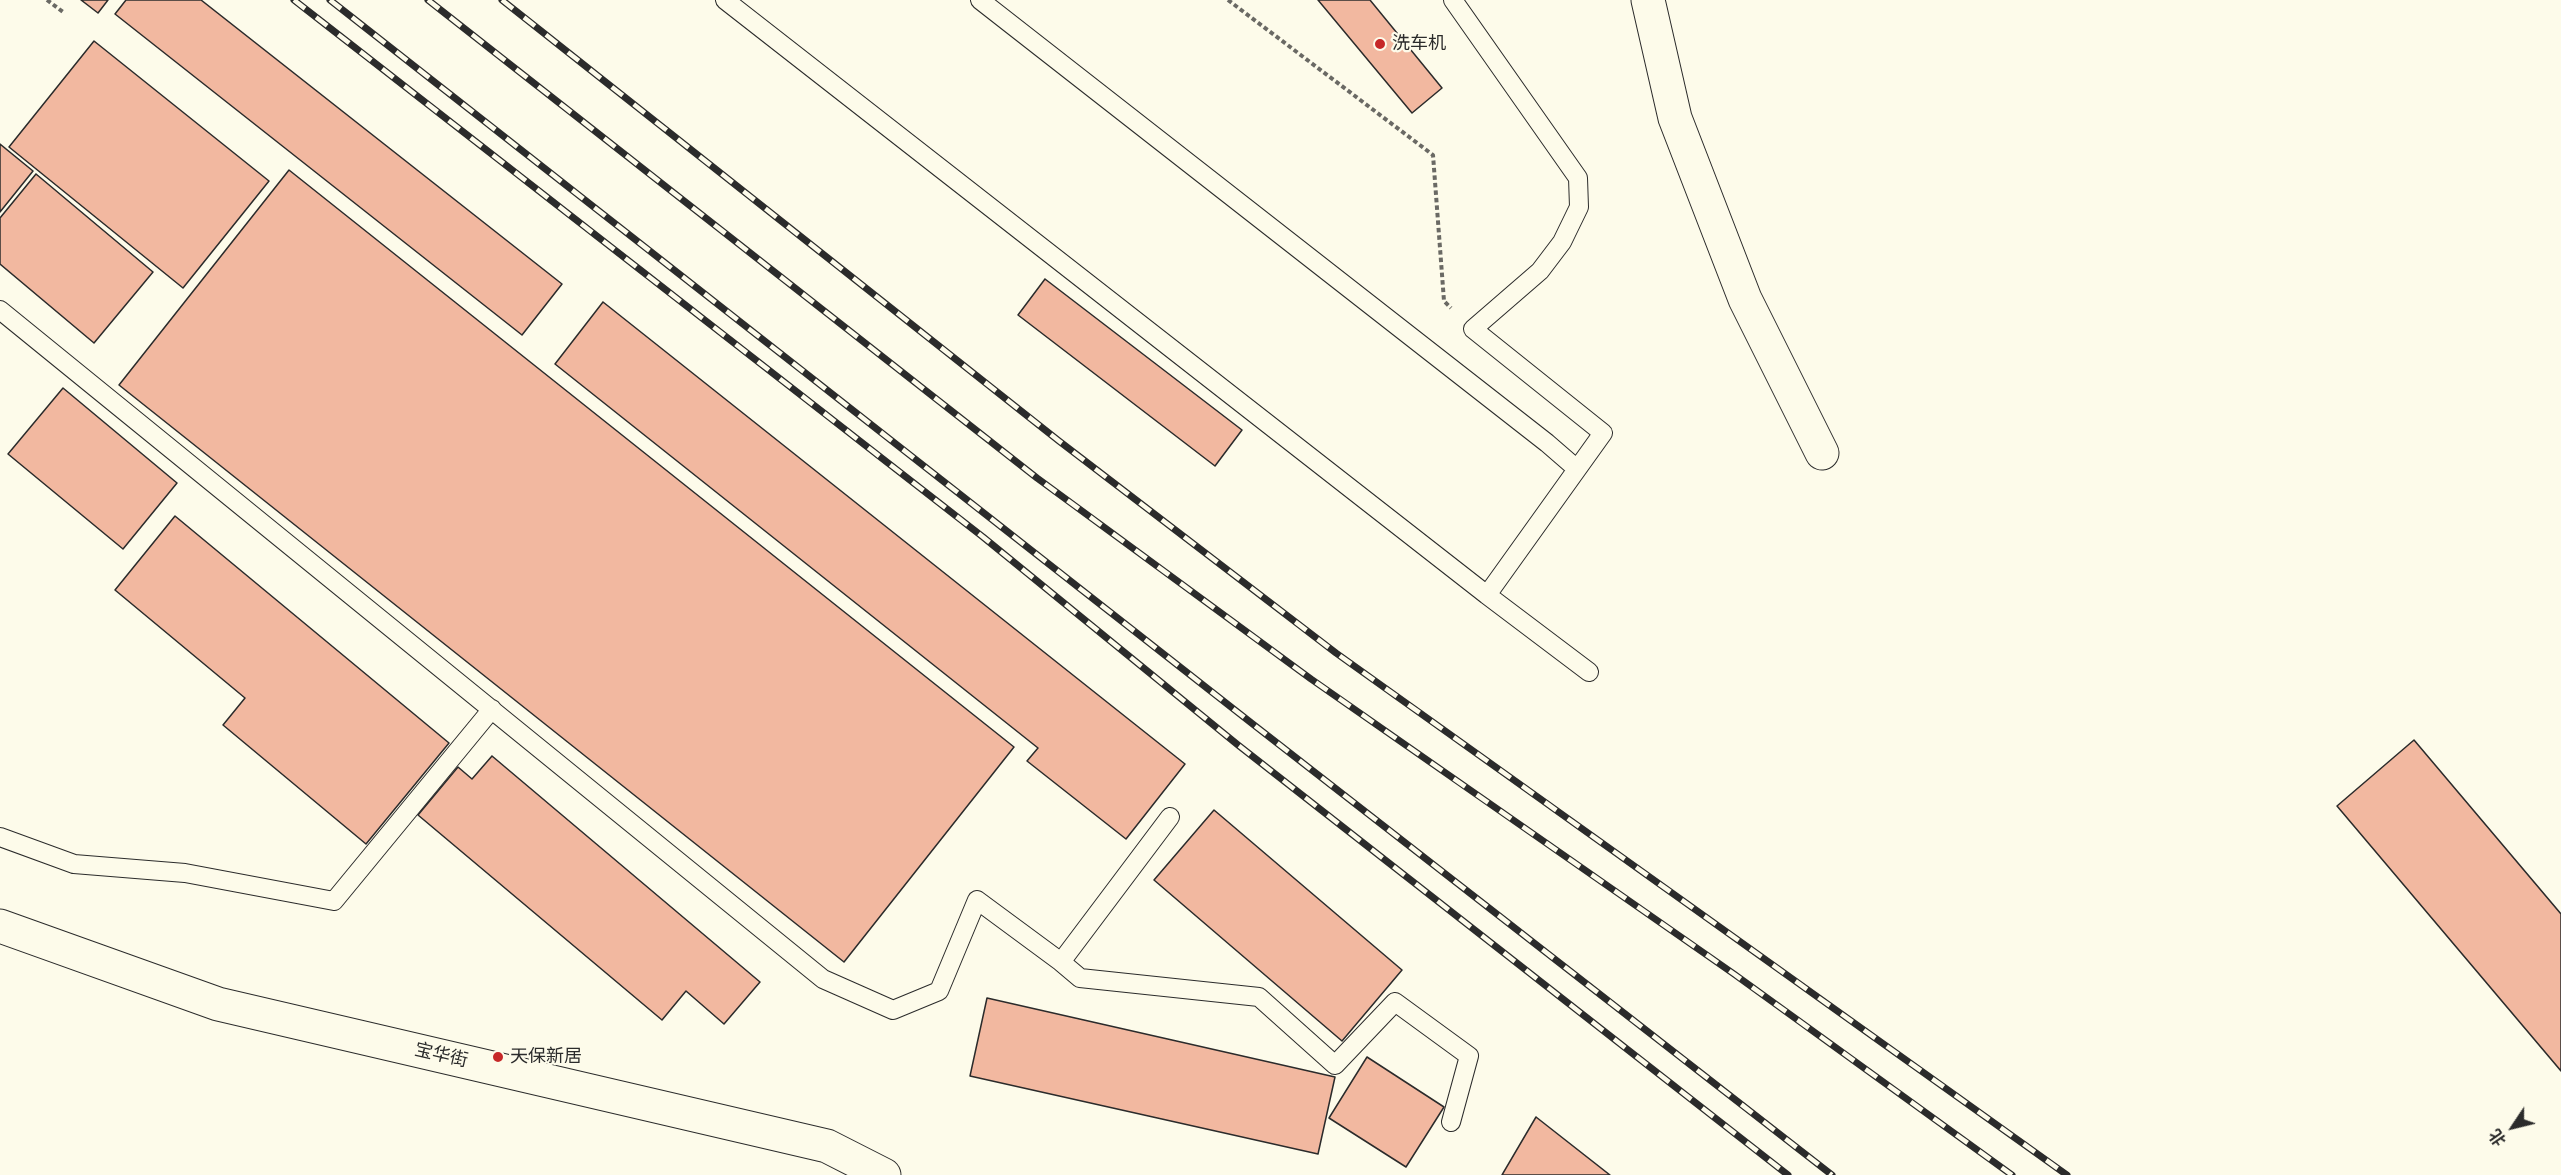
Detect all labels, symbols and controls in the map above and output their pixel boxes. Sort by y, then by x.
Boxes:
place label: 洗车机 [1392,33,1446,55]
marker: 洗车机 [1373,37,1387,51]
street label: 宝华街 [412,1039,470,1073]
place label: 天保新居 [510,1046,582,1068]
marker: 天保新居 [491,1050,505,1064]
north arrow [2483,1097,2543,1157]
text: 北 [2485,1125,2511,1150]

